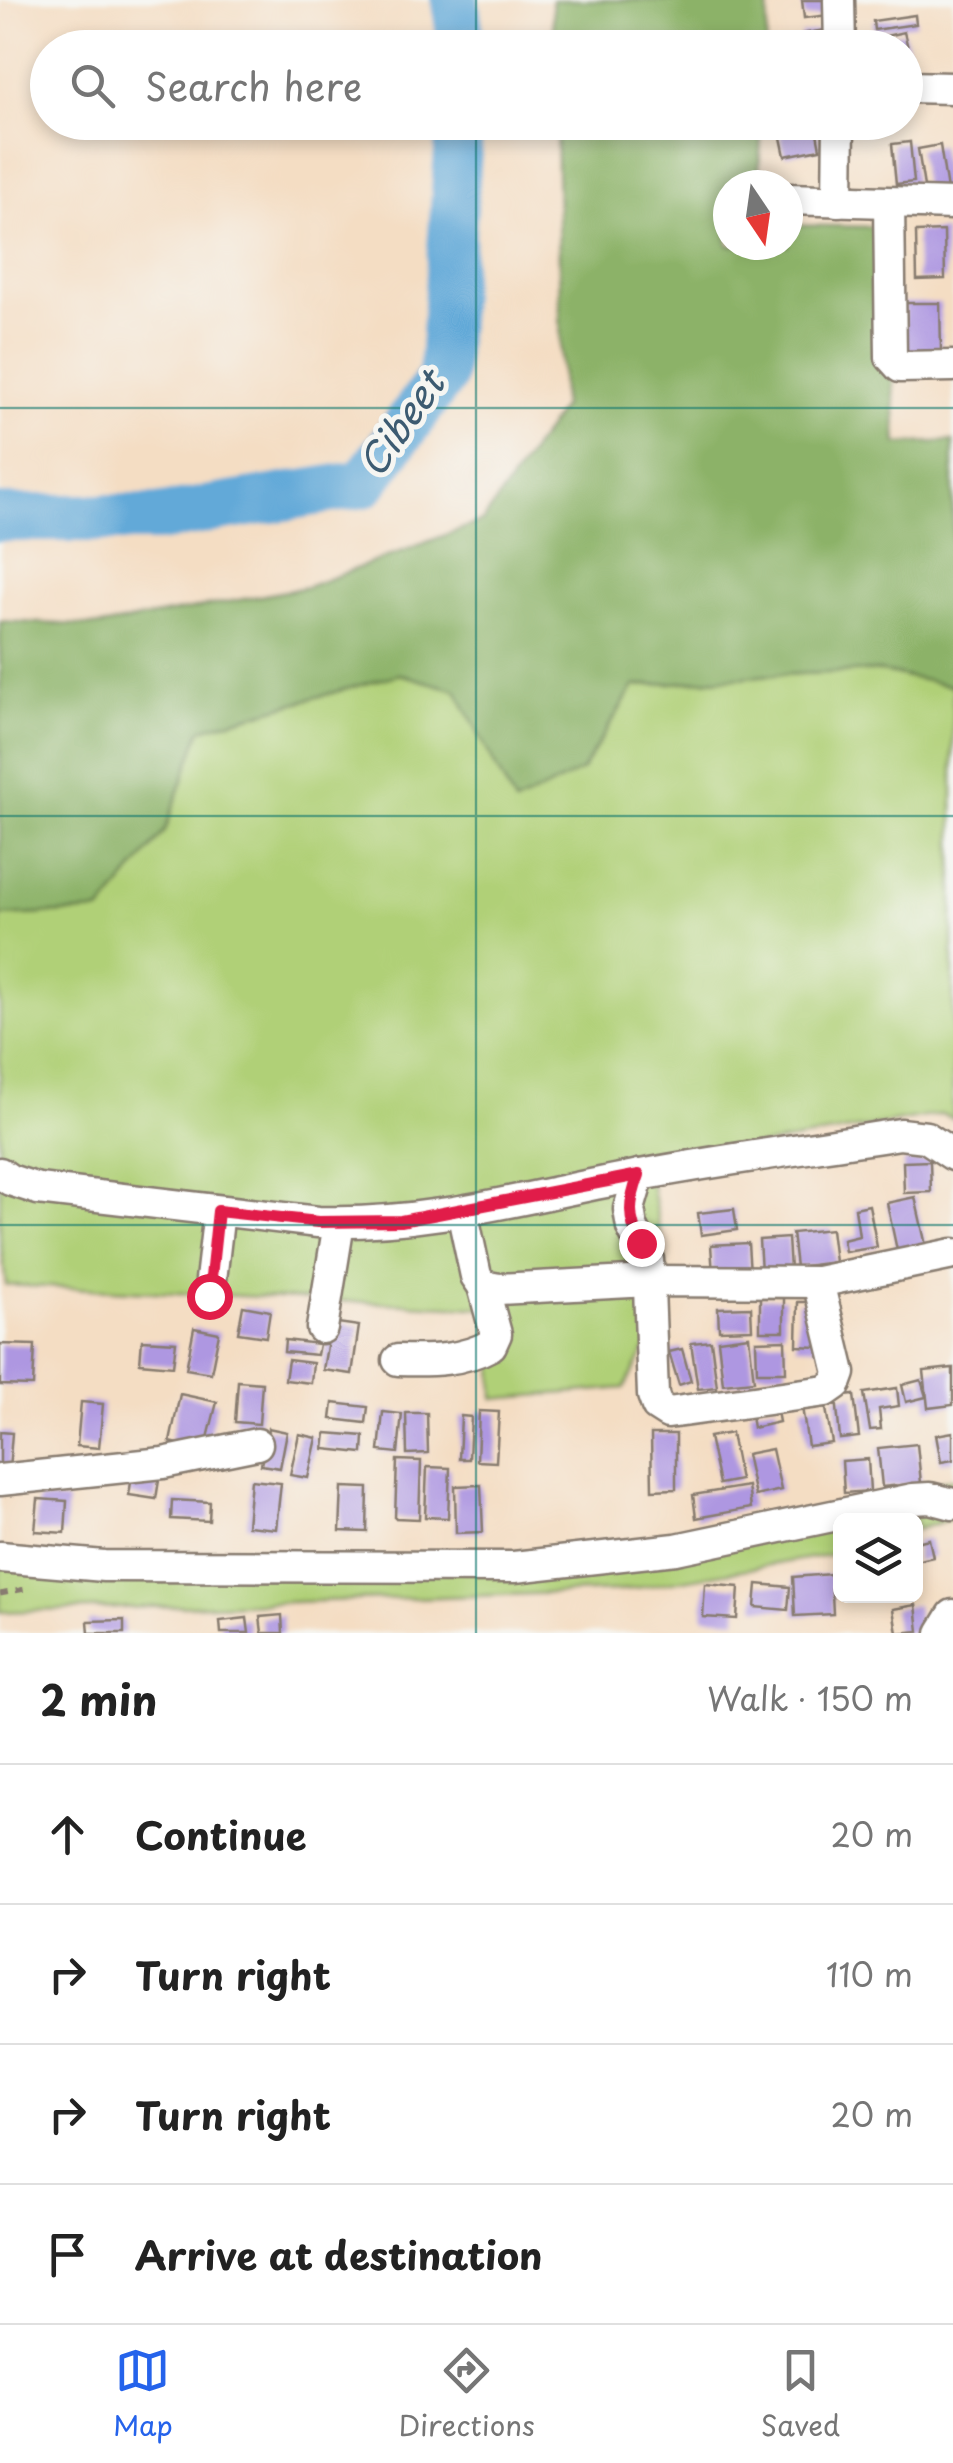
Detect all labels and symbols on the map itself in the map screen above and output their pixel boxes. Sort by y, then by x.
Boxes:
north arrow [713,170,803,260]
water label: Cibeet [343,355,460,488]
route end [619,1221,665,1267]
route start [187,1274,233,1320]

